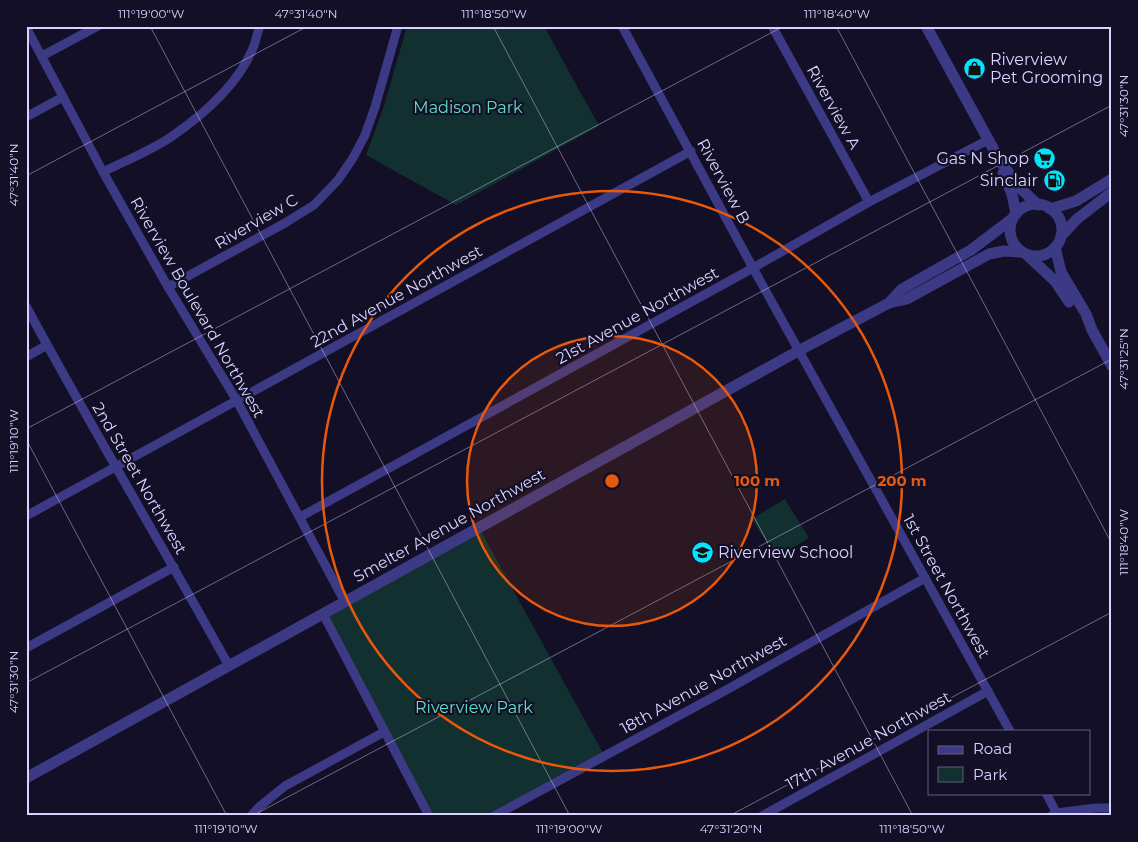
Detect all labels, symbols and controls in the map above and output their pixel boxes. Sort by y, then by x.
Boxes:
text: 111°19'00"W [118,6,184,21]
text: 47°31'40"N [275,6,337,21]
text: 111°18'50"W [461,6,527,21]
text: 111°18'40"W [804,6,870,21]
place label: Riverview Pet Grooming [990,50,1103,87]
shop icon: Riverview Pet Grooming [962,56,986,80]
street label: Riverview A [803,62,865,153]
text: 47°31'30"N [1116,75,1131,137]
park label: Madison Park [413,98,523,117]
street label: Riverview B [693,136,754,227]
text: 47°31'40"N [6,144,21,206]
supermarket icon: Gas N Shop [1033,146,1057,170]
place label: Gas N Shop [936,149,1029,168]
fuel station icon: Sinclair [1042,168,1066,192]
place label: Sinclair [980,171,1038,190]
street label: Riverview C [211,190,301,253]
street label: Riverview Boulevard Northwest [126,194,269,421]
street label: 22nd Avenue Northwest [307,241,486,352]
street label: 21st Avenue Northwest [553,263,722,368]
text: 47°31'25"N [1116,328,1131,390]
street label: 2nd Street Northwest [88,399,191,558]
text: 111°19'10"W [6,409,21,473]
street label: Smelter Avenue Northwest [350,464,549,586]
text: 100 m [734,471,780,490]
text: 200 m [877,471,927,490]
centre of rings [603,472,621,490]
text: 111°18'40"W [1116,509,1131,575]
street label: 1st Street Northwest [899,511,994,662]
school or university icon: Riverview School [690,540,714,564]
place label: Riverview School [718,543,853,562]
street label: 18th Avenue Northwest [617,631,790,738]
text: 47°31'30"N [6,651,21,713]
street label: 17th Avenue Northwest [782,687,954,794]
park label: Riverview Park [415,698,533,717]
legend [928,730,1090,794]
text: Road [973,739,1012,758]
text: Park [973,765,1007,784]
text: 111°19'10"W [194,821,258,836]
text: 111°19'00"W [536,821,602,836]
text: 47°31'20"N [700,821,762,836]
text: 111°18'50"W [879,821,945,836]

